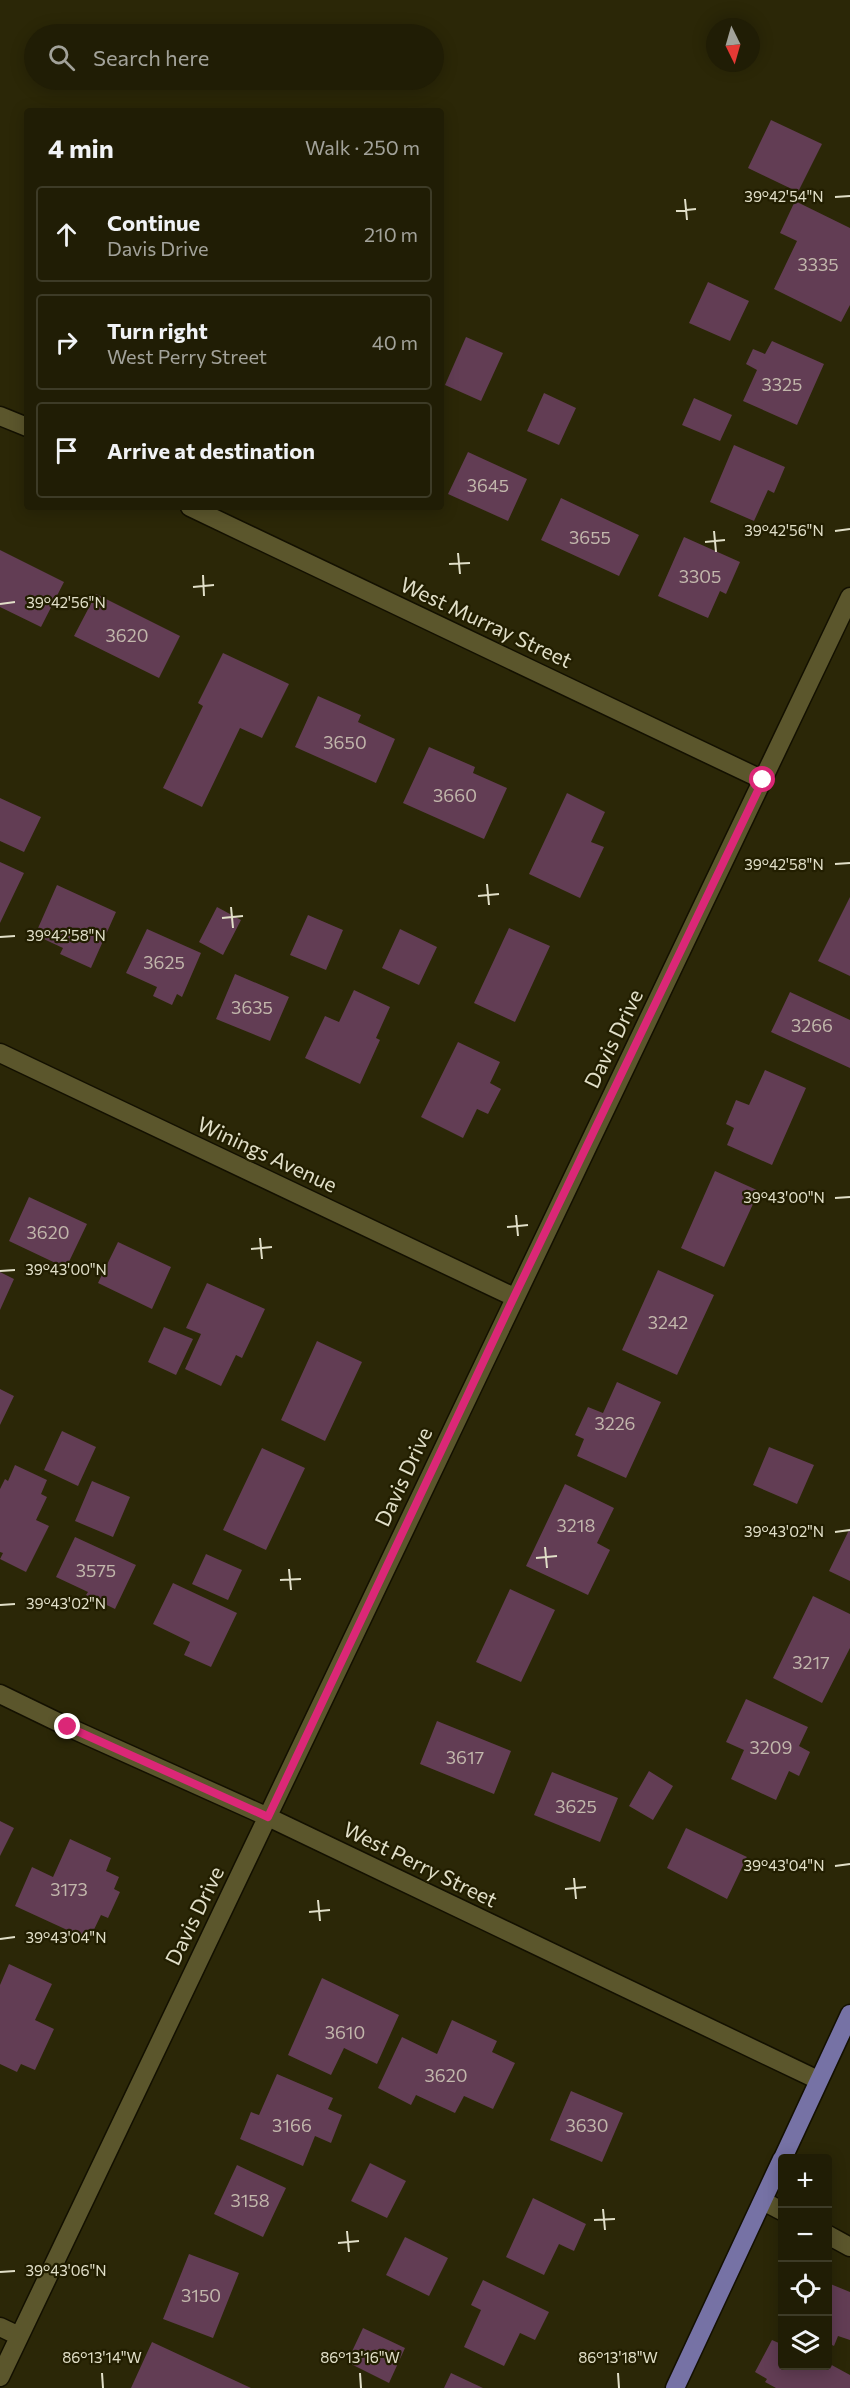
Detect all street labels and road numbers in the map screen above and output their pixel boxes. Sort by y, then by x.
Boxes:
street label: West Murray Street [397,571,576,672]
street label: Davis Drive [578,985,647,1092]
street label: Winings Avenue [194,1110,341,1197]
street label: Davis Drive [369,1423,437,1530]
street label: West Perry Street [340,1816,502,1912]
street label: Davis Drive [159,1862,228,1969]

